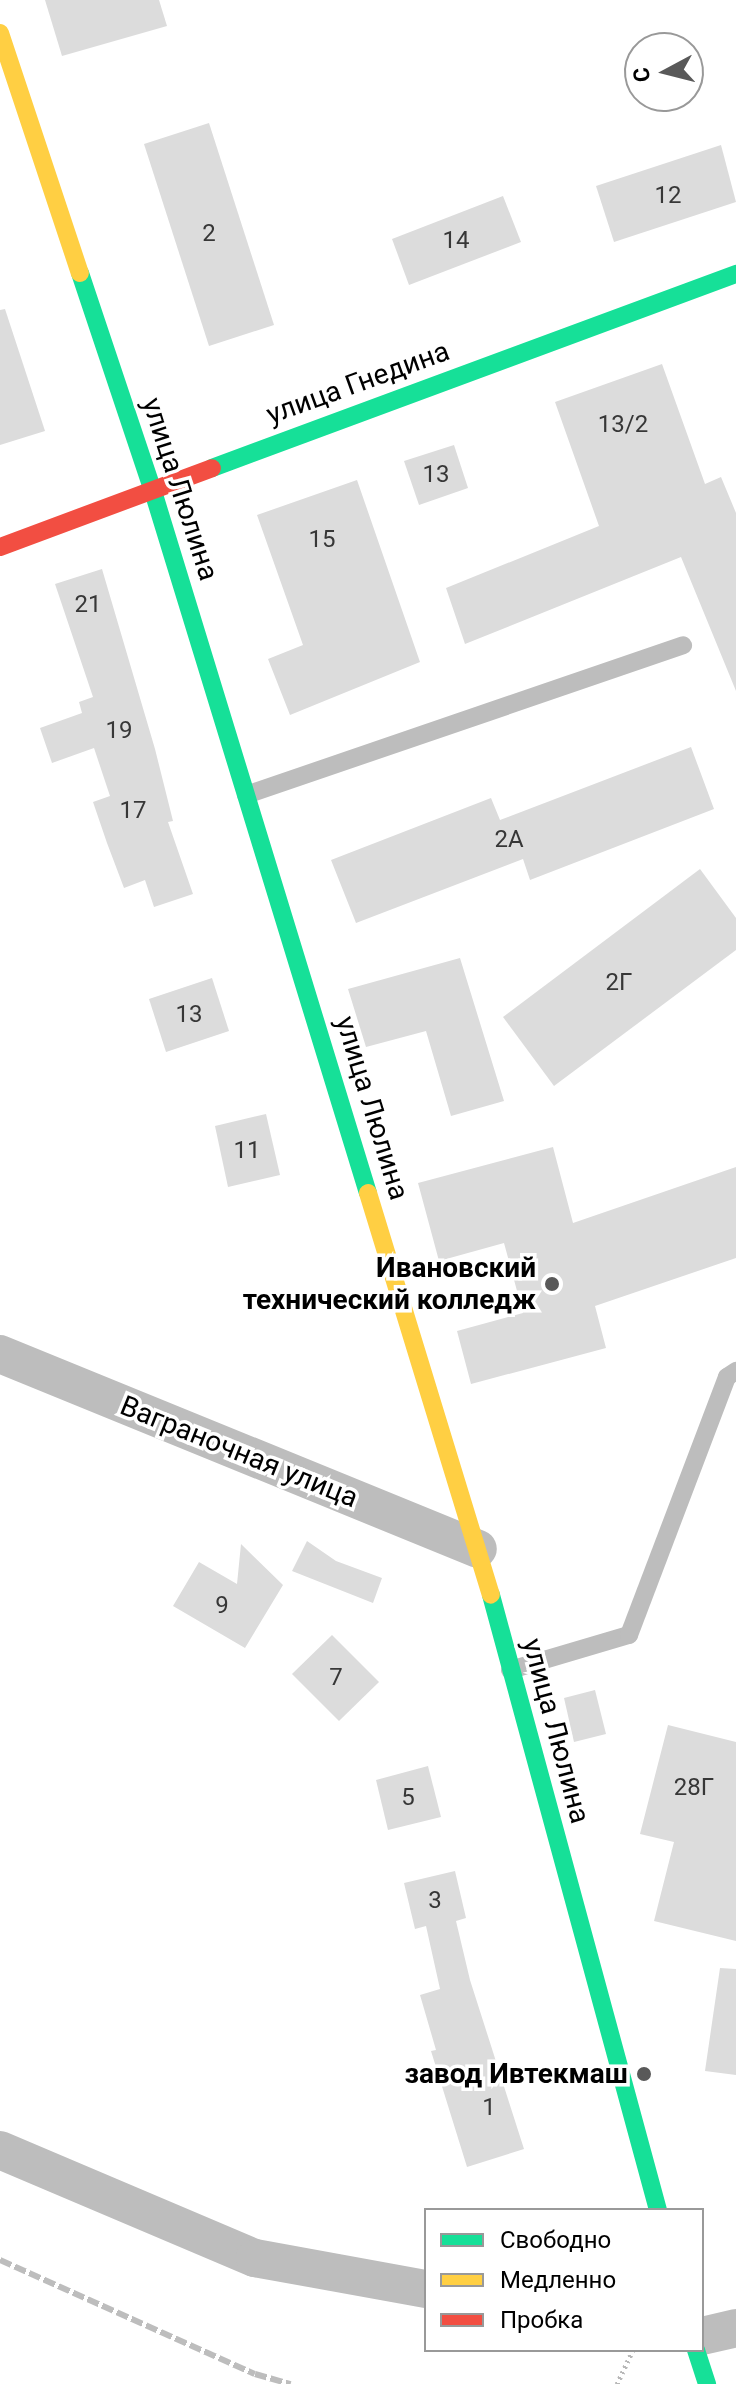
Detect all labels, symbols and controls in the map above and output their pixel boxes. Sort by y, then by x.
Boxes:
north arrow [624,32,704,112]
text: С [628,66,655,83]
house number: 12 [655,182,681,210]
house number: 2 [202,220,216,248]
house number: 14 [443,227,469,255]
street label: улица Гнедина [262,334,454,432]
street label: улица Люлина [135,393,225,585]
house number: 13/2 [598,411,648,439]
house number: 13 [423,461,449,489]
house number: 15 [309,526,335,554]
house number: 21 [75,591,101,619]
house number: 19 [106,717,132,745]
house number: 17 [120,797,146,825]
house number: 2А [494,826,524,854]
house number: 2Г [606,969,632,997]
house number: 13 [176,1001,202,1029]
street label: улица Люлина [328,1012,416,1204]
house number: 11 [234,1137,260,1165]
place label: Ивановский технический колледж [243,1251,536,1317]
marker: Ивановский технический колледж [543,1275,561,1293]
street label: Ваграночная улица [115,1389,363,1515]
house number: 9 [215,1592,229,1620]
street label: улица Люлина [515,1635,597,1827]
house number: 7 [329,1664,343,1692]
house number: 28Г [674,1774,714,1802]
house number: 5 [401,1784,415,1812]
house number: 3 [428,1887,442,1915]
place label: завод Ивтекмаш [404,2057,628,2091]
marker: завод Ивтекмаш [635,2065,653,2083]
house number: 1 [482,2094,496,2122]
legend [424,2208,704,2352]
text: Свободно [500,2226,611,2254]
text: Медленно [500,2266,616,2294]
text: Пробка [500,2306,583,2334]

